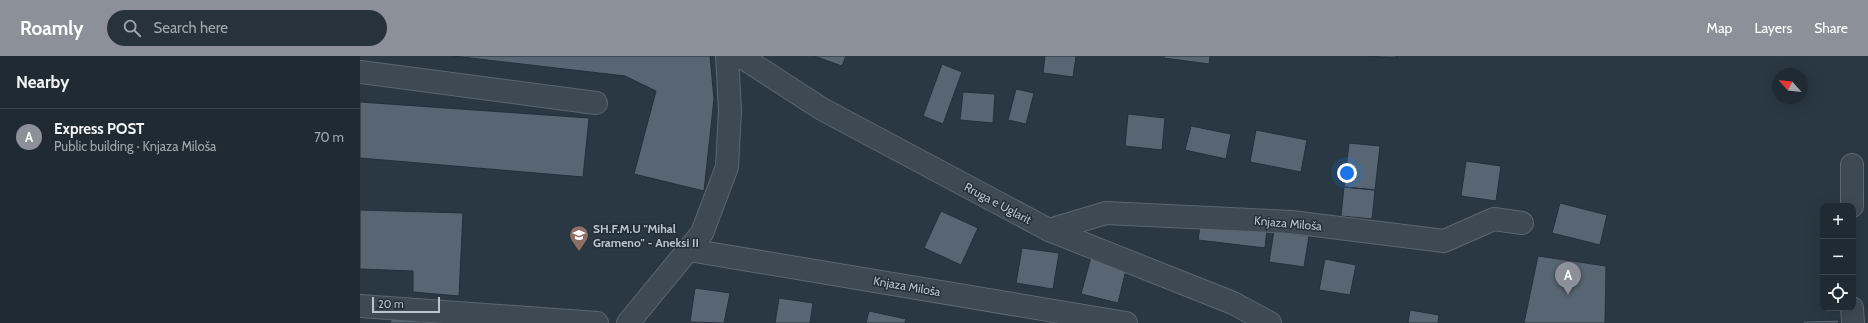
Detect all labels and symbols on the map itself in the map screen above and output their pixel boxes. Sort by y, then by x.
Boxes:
north arrow [1772,68,1808,104]
your location [1337,163,1357,183]
street label: Rruga e Uglarit [962,179,1034,227]
street label: Knjaza Miloša [1253,213,1323,233]
place label: SH.F.M.U "Mihal Grameno" - Aneksi II [593,221,699,250]
school or university icon: SH.F.M.U "Mihal Grameno" - Aneksi II [568,224,590,252]
pin: A [1555,262,1581,295]
street label: Knjaza Miloša [872,273,942,299]
scale bar [372,295,440,314]

